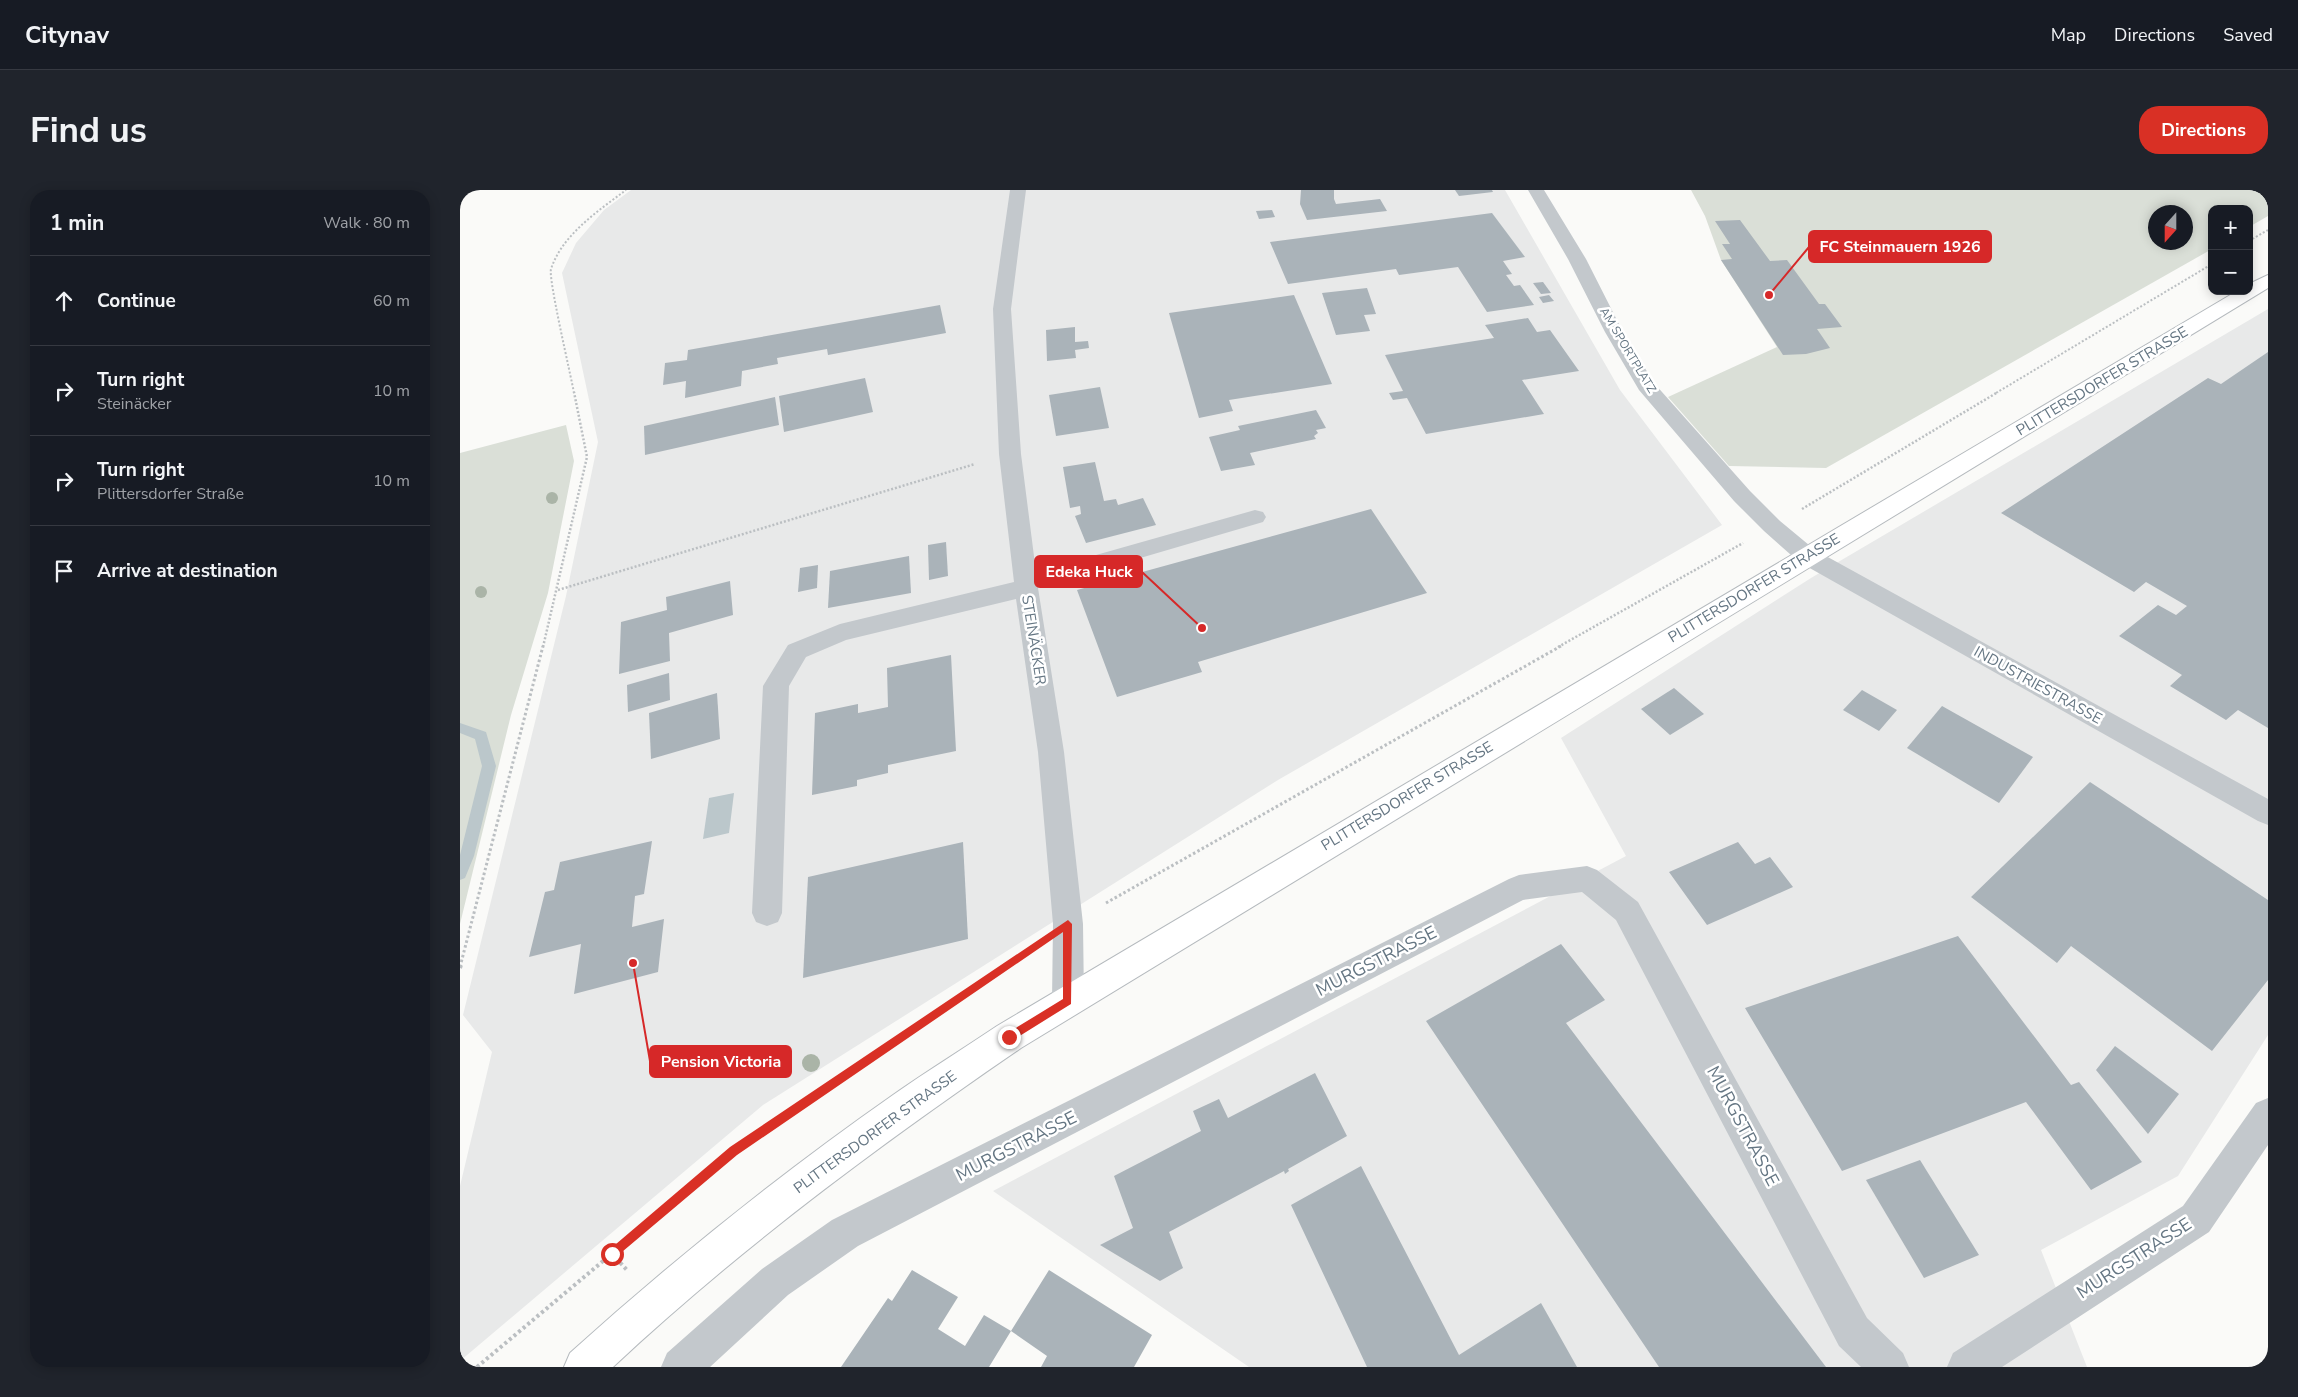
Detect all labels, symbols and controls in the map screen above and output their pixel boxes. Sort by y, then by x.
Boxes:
text: Citynav [25,19,109,51]
text: Map [2051,23,2086,47]
text: Directions [2114,23,2195,47]
text: Saved [2223,23,2273,47]
button: Directions [2139,106,2268,154]
text: Find us [30,107,147,154]
north arrow [2148,205,2193,250]
map controls [2208,205,2253,295]
button: + [2208,205,2253,250]
text: 1 min [50,209,104,237]
text: Walk · 80 m [323,212,410,234]
callout: FC Steinmauern 1926 [1809,231,1991,262]
text: FC Steinmauern 1926 [1819,236,1981,258]
button: − [2208,250,2253,295]
icon: ahead [50,287,78,315]
text: Continue [97,288,176,314]
text: 60 m [373,290,410,312]
street label: AM SPORTPLATZ [1596,304,1660,396]
street label: PLITTERSDORFER STRASSE [2012,322,2192,440]
text: Turn right [97,367,184,393]
icon: right [50,377,78,405]
text: 10 m [373,380,410,402]
text: Steinäcker [97,393,172,415]
text: Turn right [97,457,184,483]
icon: right [50,467,78,495]
text: 10 m [373,470,410,492]
text: Plittersdorfer Straße [97,483,244,505]
street label: PLITTERSDORFER STRASSE [1664,529,1844,647]
callout: Edeka Huck [1035,556,1142,587]
icon: arrive [50,557,78,585]
text: Arrive at destination [97,558,278,584]
text: Edeka Huck [1045,561,1133,583]
street label: STEINÄCKER [1017,594,1051,686]
street label: INDUSTRIESTRASSE [1970,641,2106,729]
street label: PLITTERSDORFER STRASSE [1317,737,1497,855]
street label: MURGSTRASSE [1311,920,1441,1002]
route end [998,1026,1021,1049]
callout: Pension Victoria [650,1046,791,1077]
text: Pension Victoria [661,1051,781,1073]
street label: MURGSTRASSE [1701,1062,1785,1190]
street label: PLITTERSDORFER STRASSE [789,1066,961,1198]
street label: MURGSTRASSE [951,1105,1081,1187]
street label: MURGSTRASSE [2072,1212,2196,1304]
route start [601,1243,624,1266]

